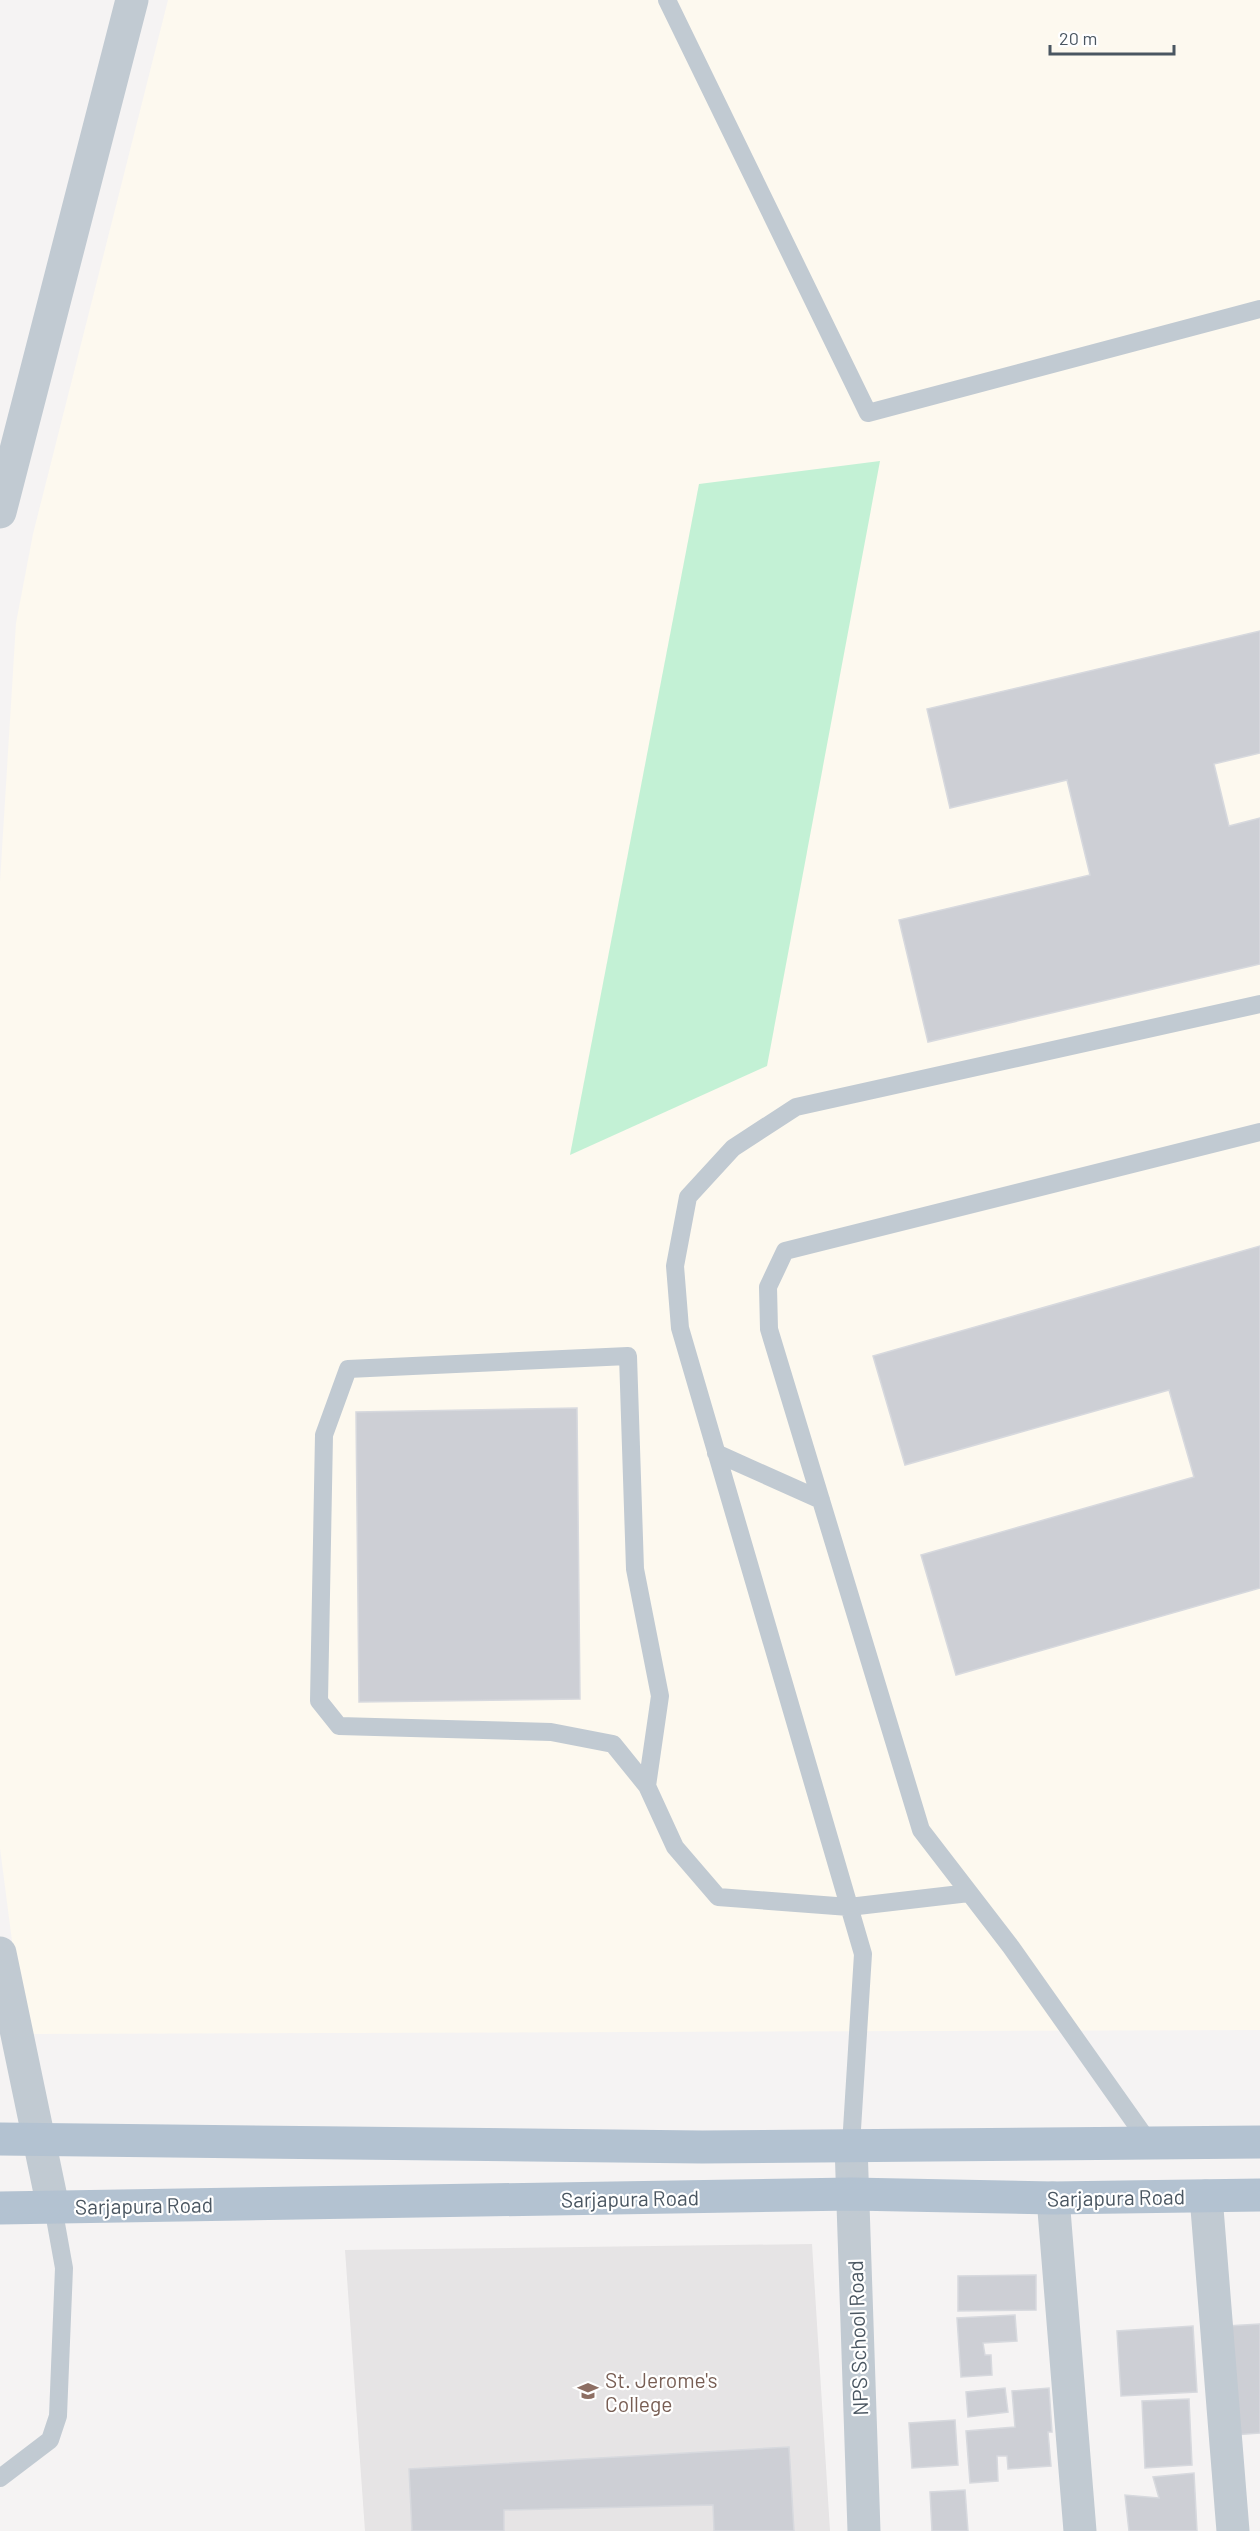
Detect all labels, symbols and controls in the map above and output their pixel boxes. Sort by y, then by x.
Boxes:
scale bar [1050,18,1174,56]
text: 20 m [1059,27,1097,49]
street label: Sarjapura Road [1047,2183,1185,2211]
street label: Sarjapura Road [561,2184,699,2212]
street label: Sarjapura Road [75,2191,213,2219]
street label: NPS School Road [842,2260,872,2416]
place label: St. Jerome's College [605,2367,718,2416]
school or university icon: St. Jerome's College [576,2379,600,2403]

